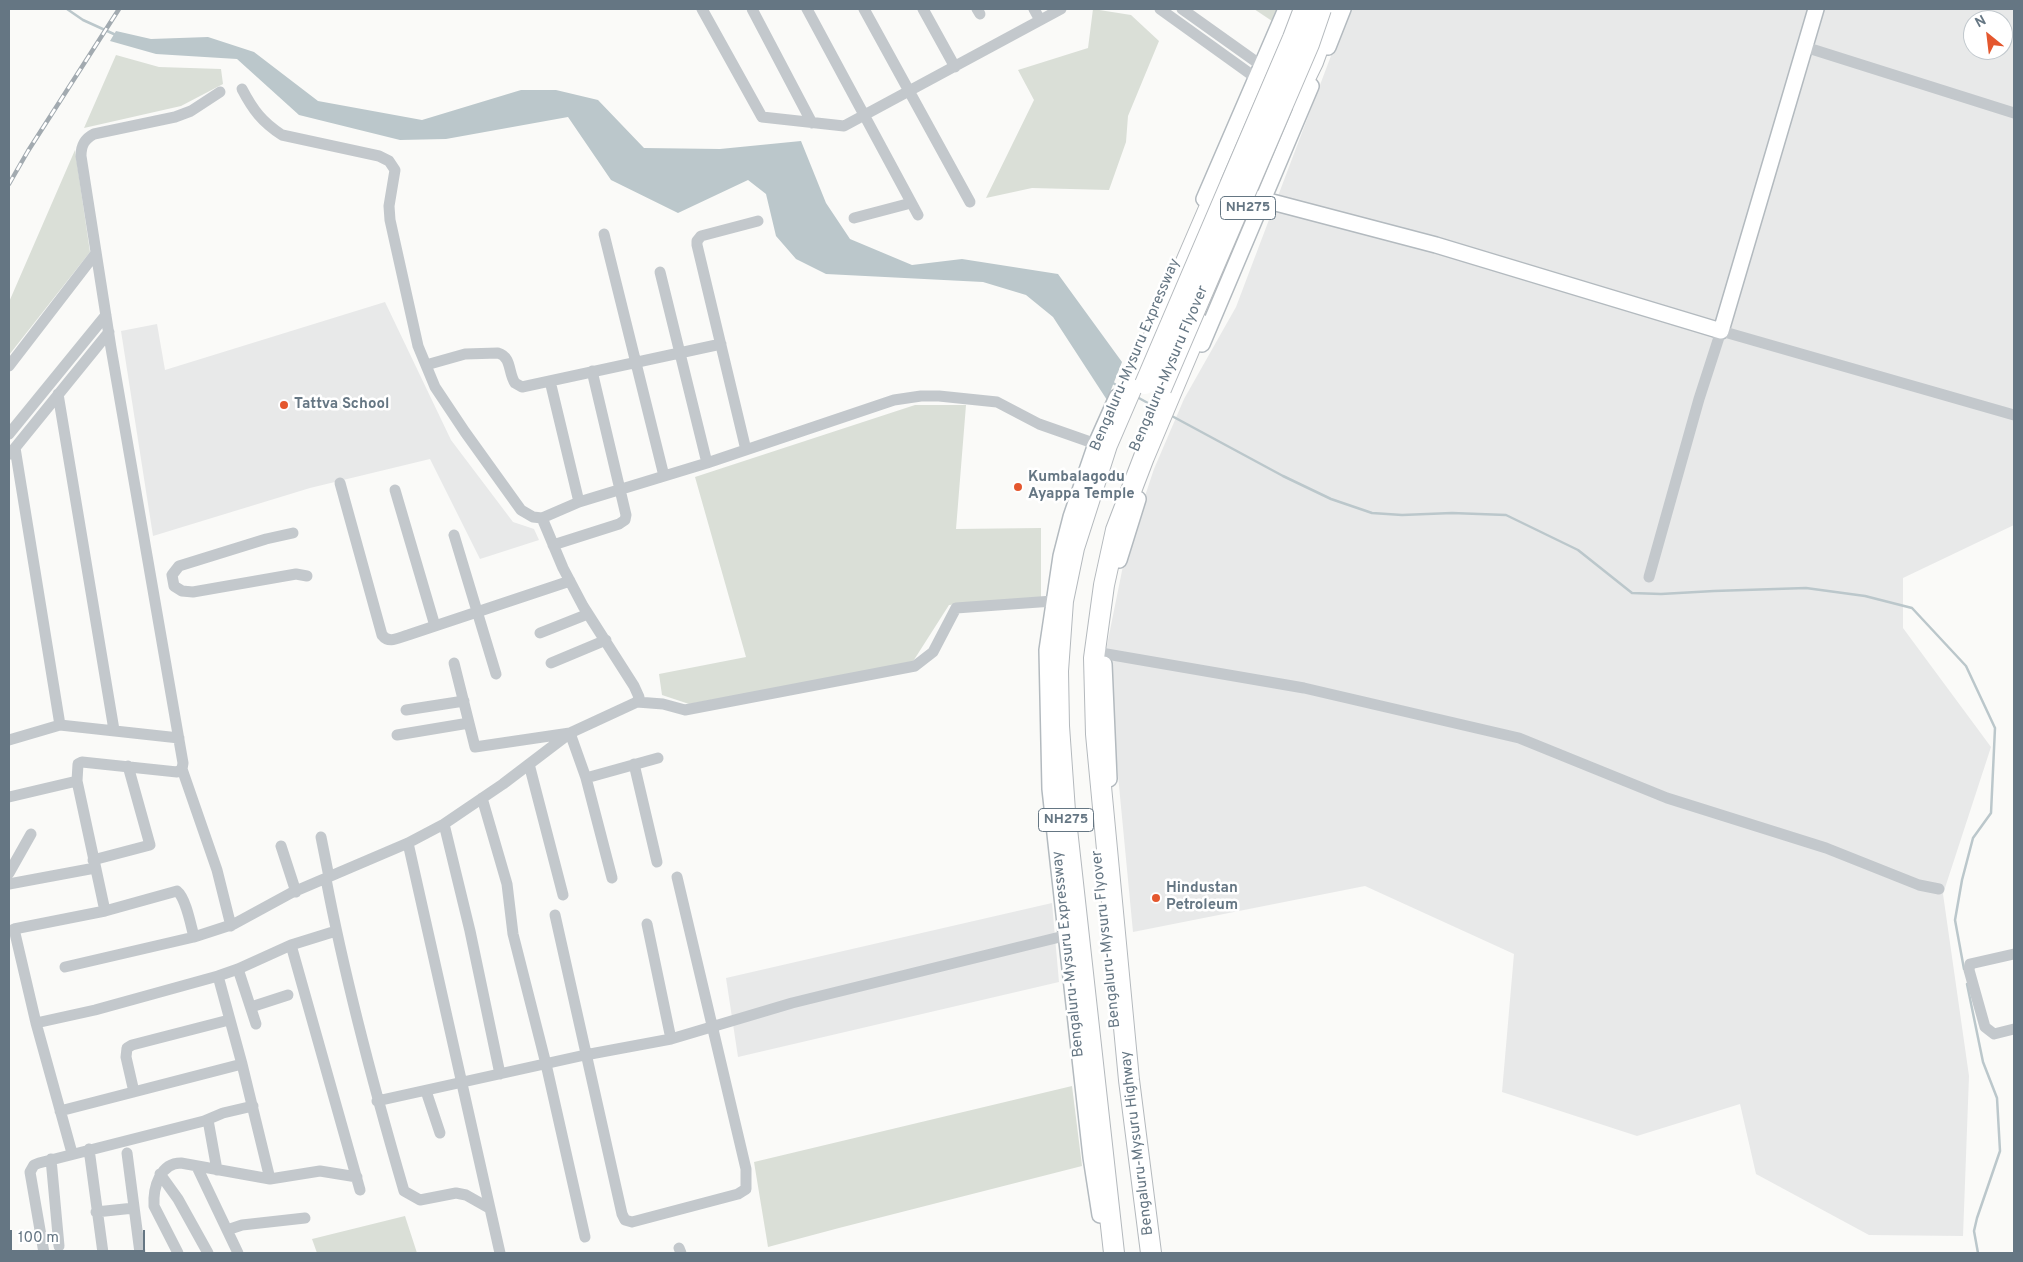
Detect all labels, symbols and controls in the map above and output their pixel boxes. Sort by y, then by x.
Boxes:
north arrow [1963,10,2013,60]
text: N [1972,12,1989,32]
road number: NH275 [1220,197,1276,220]
street label: Bengaluru-Mysuru Expressway [1087,256,1185,454]
street label: Bengaluru-Mysuru Flyover [1127,283,1213,455]
place label: Tattva School [294,396,389,414]
marker: Tattva School [278,399,290,411]
place label: Kumbalagodu Ayappa Temple [1028,469,1135,504]
marker: Kumbalagodu Ayappa Temple [1012,481,1024,493]
road number: NH275 [1038,808,1094,832]
street label: Bengaluru-Mysuru Flyover [1089,849,1125,1029]
street label: Bengaluru-Mysuru Expressway [1049,850,1089,1058]
place label: Hindustan Petroleum [1166,880,1238,915]
marker: Hindustan Petroleum [1150,892,1162,904]
street label: Bengaluru-Mysuru Highway [1118,1050,1158,1236]
scale bar [12,1220,148,1252]
text: 100 m [18,1229,59,1248]

